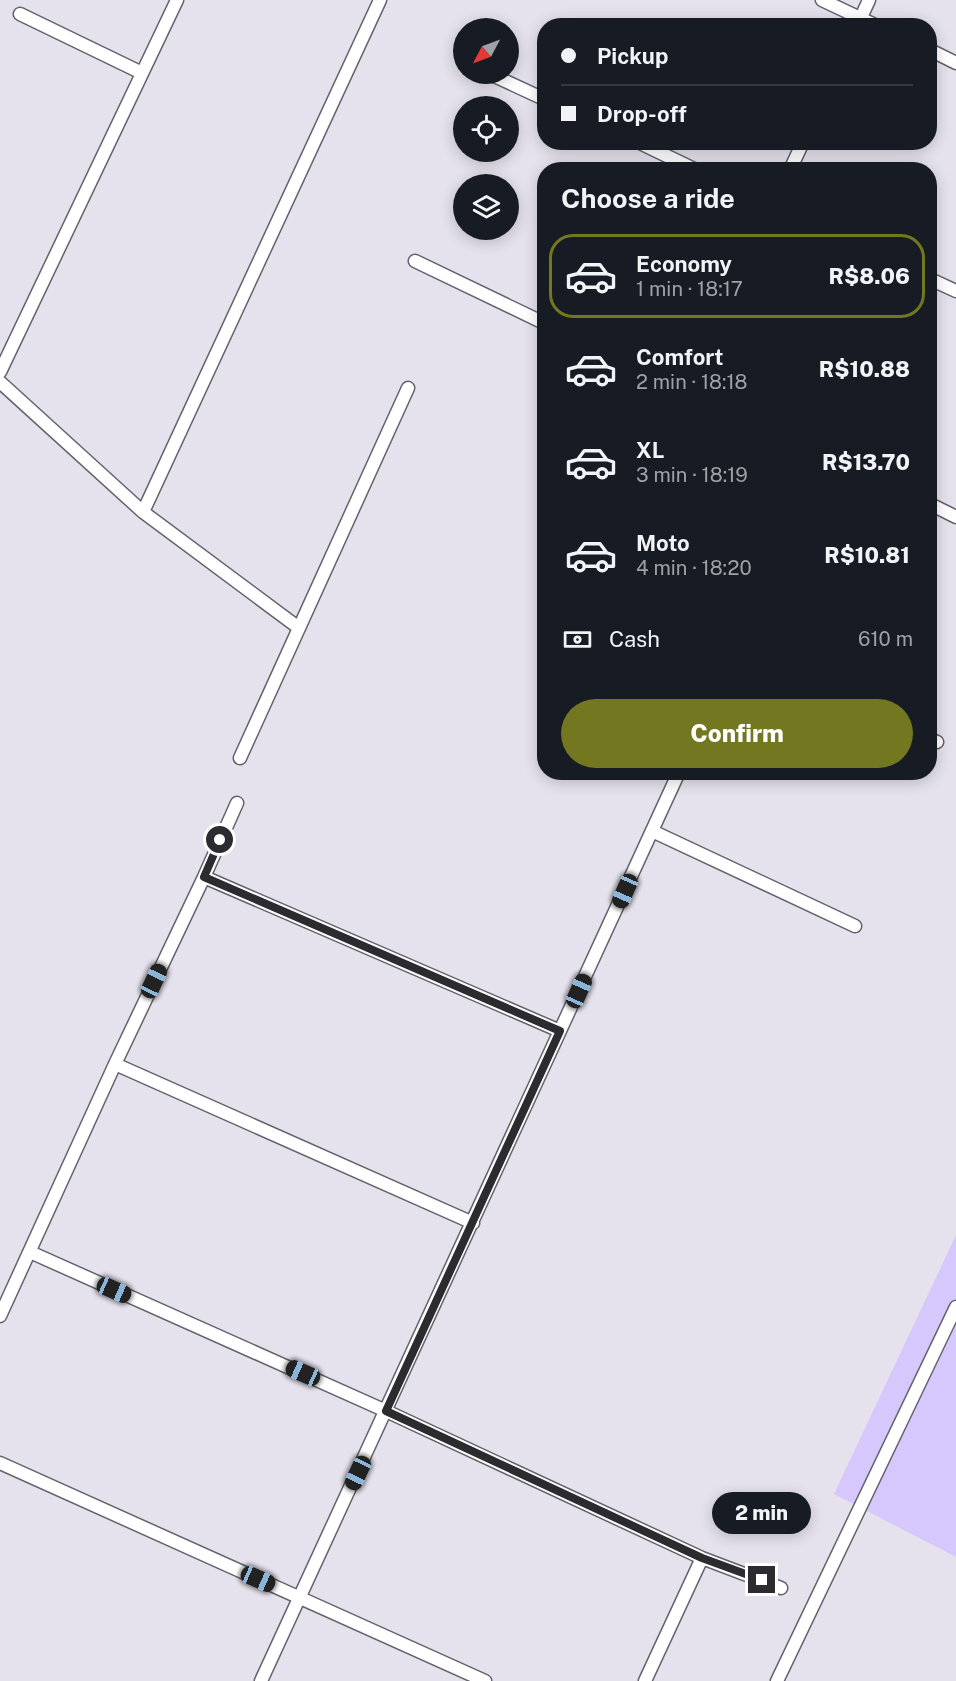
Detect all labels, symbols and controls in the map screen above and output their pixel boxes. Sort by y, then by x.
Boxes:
north arrow [453,18,519,84]
map controls [453,18,519,240]
text: Pickup [597,43,668,69]
button: locate [453,96,519,162]
text: Drop-off [597,101,687,127]
button: layers [453,174,519,240]
text: Choose a ride [561,182,735,214]
icon: car [564,249,618,303]
text: Economy [636,251,732,277]
text: R$8.06 [829,263,910,289]
text: 1 min · 18:17 [636,277,743,301]
icon: car [564,342,618,396]
text: Comfort [636,344,723,370]
text: R$10.88 [819,356,910,382]
text: 2 min · 18:18 [636,370,748,394]
icon: car [564,435,618,489]
text: XL [636,437,664,463]
text: R$13.70 [822,449,910,475]
text: 3 min · 18:19 [636,463,748,487]
icon: car [564,528,618,582]
text: Moto [636,530,690,556]
text: R$10.81 [824,542,910,568]
text: 4 min · 18:20 [636,556,752,580]
icon: cash [561,623,594,656]
text: Cash [609,626,660,652]
text: 610 m [858,627,913,651]
button: Confirm [561,699,913,768]
route start [206,826,233,853]
car [609,871,641,911]
car [138,961,170,1001]
car [563,971,595,1011]
car [94,1274,134,1306]
car [283,1357,323,1389]
car [342,1453,374,1493]
callout: 2 min [712,1493,812,1535]
text: 2 min [735,1501,788,1525]
car [238,1563,278,1595]
route end [748,1566,775,1593]

